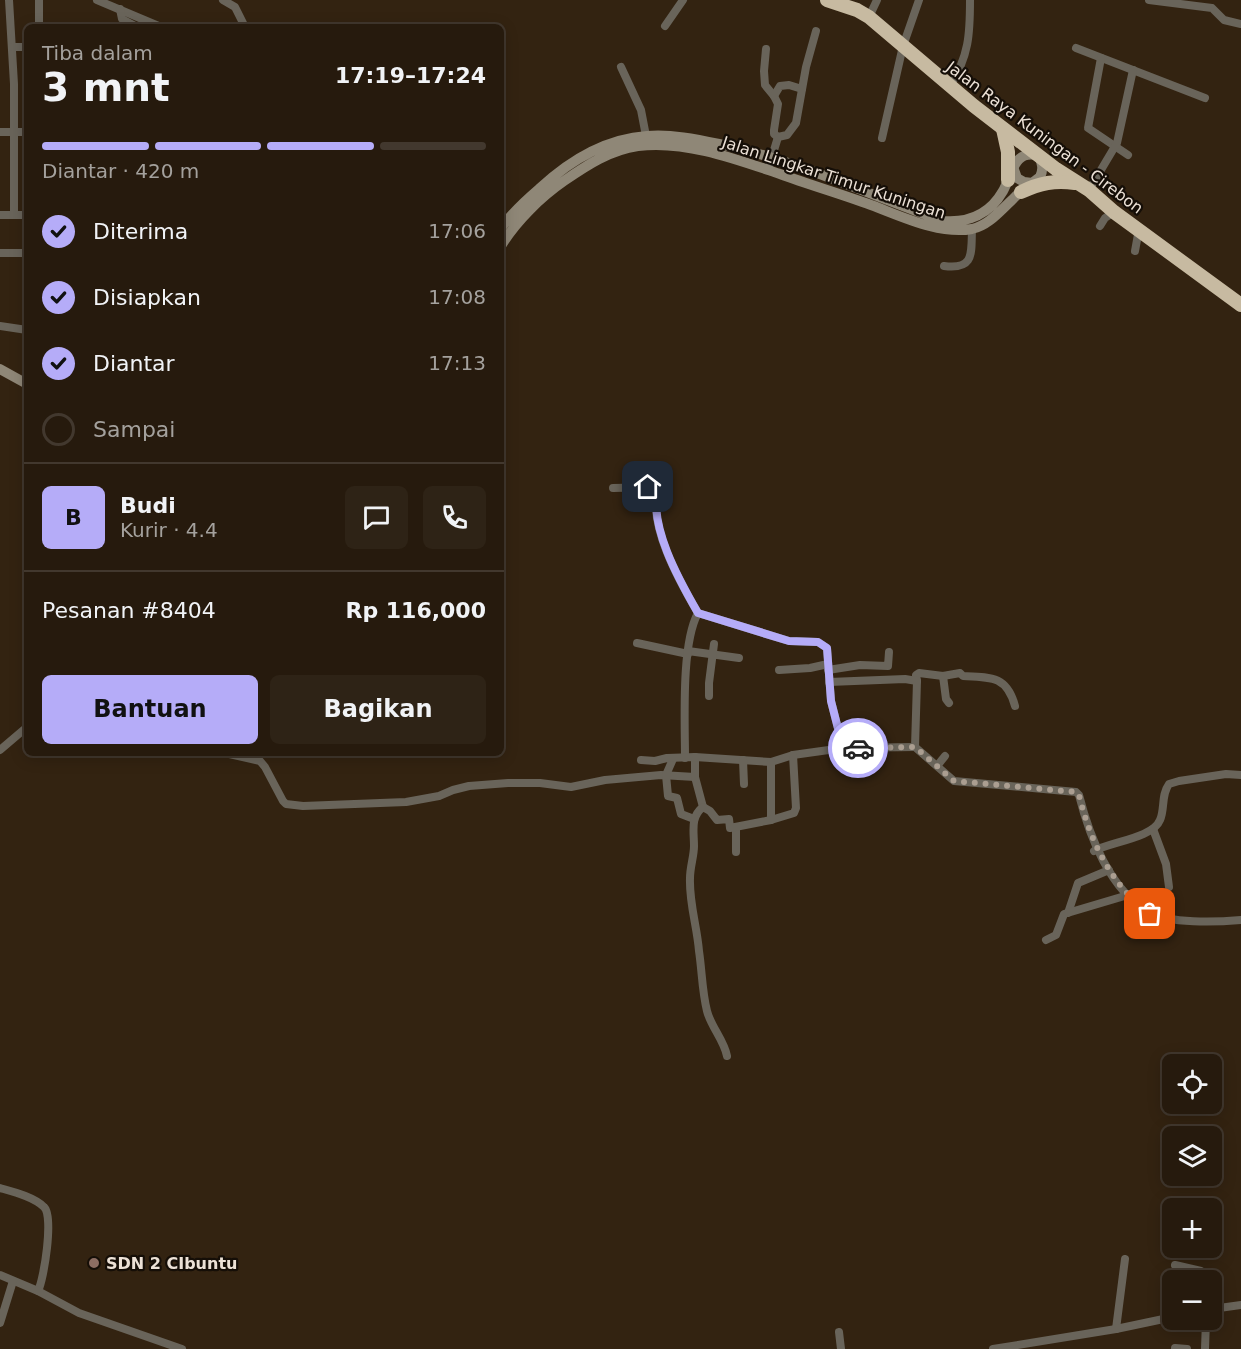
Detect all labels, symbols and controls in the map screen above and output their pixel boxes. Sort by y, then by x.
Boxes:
text: Tiba dalam [42,41,153,65]
street label: Jalan Raya Kuningan - Cirebon [942,57,1147,218]
text: 17:19–17:24 [335,63,486,88]
text: 3 mnt [42,65,170,110]
street label: Jalan Lingkar Timur Kuningan [719,132,948,223]
text: Diantar · 420 m [42,159,199,183]
icon: check [42,215,75,248]
text: Diterima [93,219,188,244]
text: 17:06 [428,219,486,243]
icon: check [42,281,75,314]
text: Disiapkan [93,285,201,310]
text: 17:08 [428,285,486,309]
icon: check [42,347,75,380]
text: Diantar [93,351,175,376]
text: 17:13 [428,351,486,375]
text: Sampai [93,417,175,442]
pin [622,461,673,512]
icon: home [631,470,664,503]
button: chat [345,486,408,549]
button: phone [423,486,486,549]
text: Budi [120,493,176,518]
text: B [65,505,82,530]
text: Kurir · 4.4 [120,518,218,542]
text: Pesanan #8404 [42,598,216,623]
text: Rp 116,000 [345,598,486,623]
button: Bantuan [42,675,258,744]
button: Bagikan [270,675,486,744]
courier [828,718,888,778]
icon: car [842,732,875,765]
pin [1124,888,1175,939]
icon: bag [1133,897,1166,930]
map controls [1162,1054,1222,1330]
button: locate [1162,1054,1222,1114]
button: layers [1162,1126,1222,1186]
button: + [1162,1198,1222,1258]
place label: SDN 2 CIbuntu [106,1254,237,1273]
marker: SDN 2 CIbuntu [87,1256,101,1270]
button: − [1162,1270,1222,1330]

